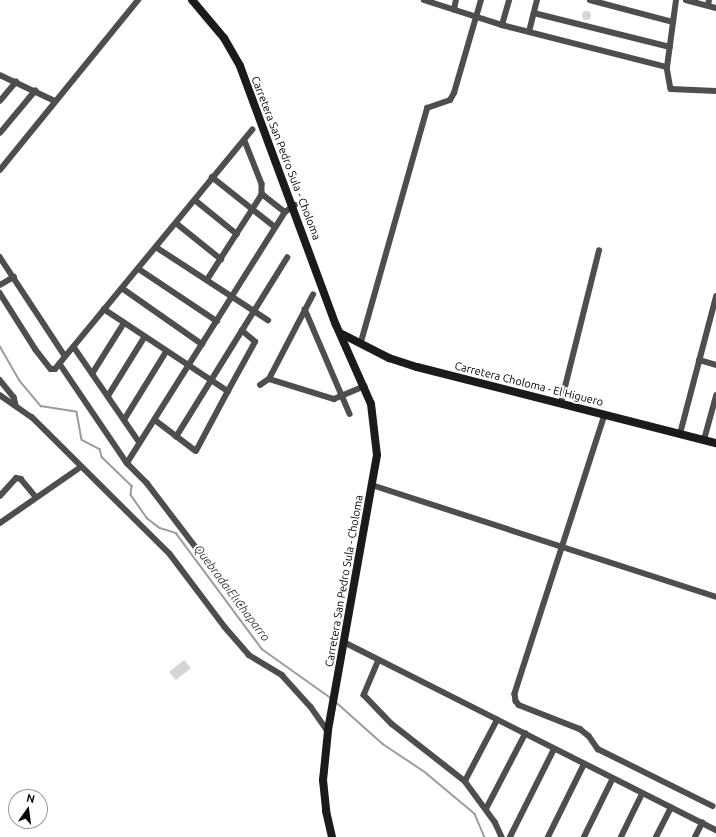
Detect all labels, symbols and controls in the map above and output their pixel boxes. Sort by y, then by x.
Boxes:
street label: Carretera San Pedro Sula - Choloma [249,74,323,242]
street label: Carretera Choloma - El Higuero [453,359,605,409]
street label: Carretera San Pedro Sula - Choloma [322,494,366,668]
water label: Quebrada El Chaparro [191,542,273,644]
north arrow [8,789,48,829]
text: N [25,792,36,805]

